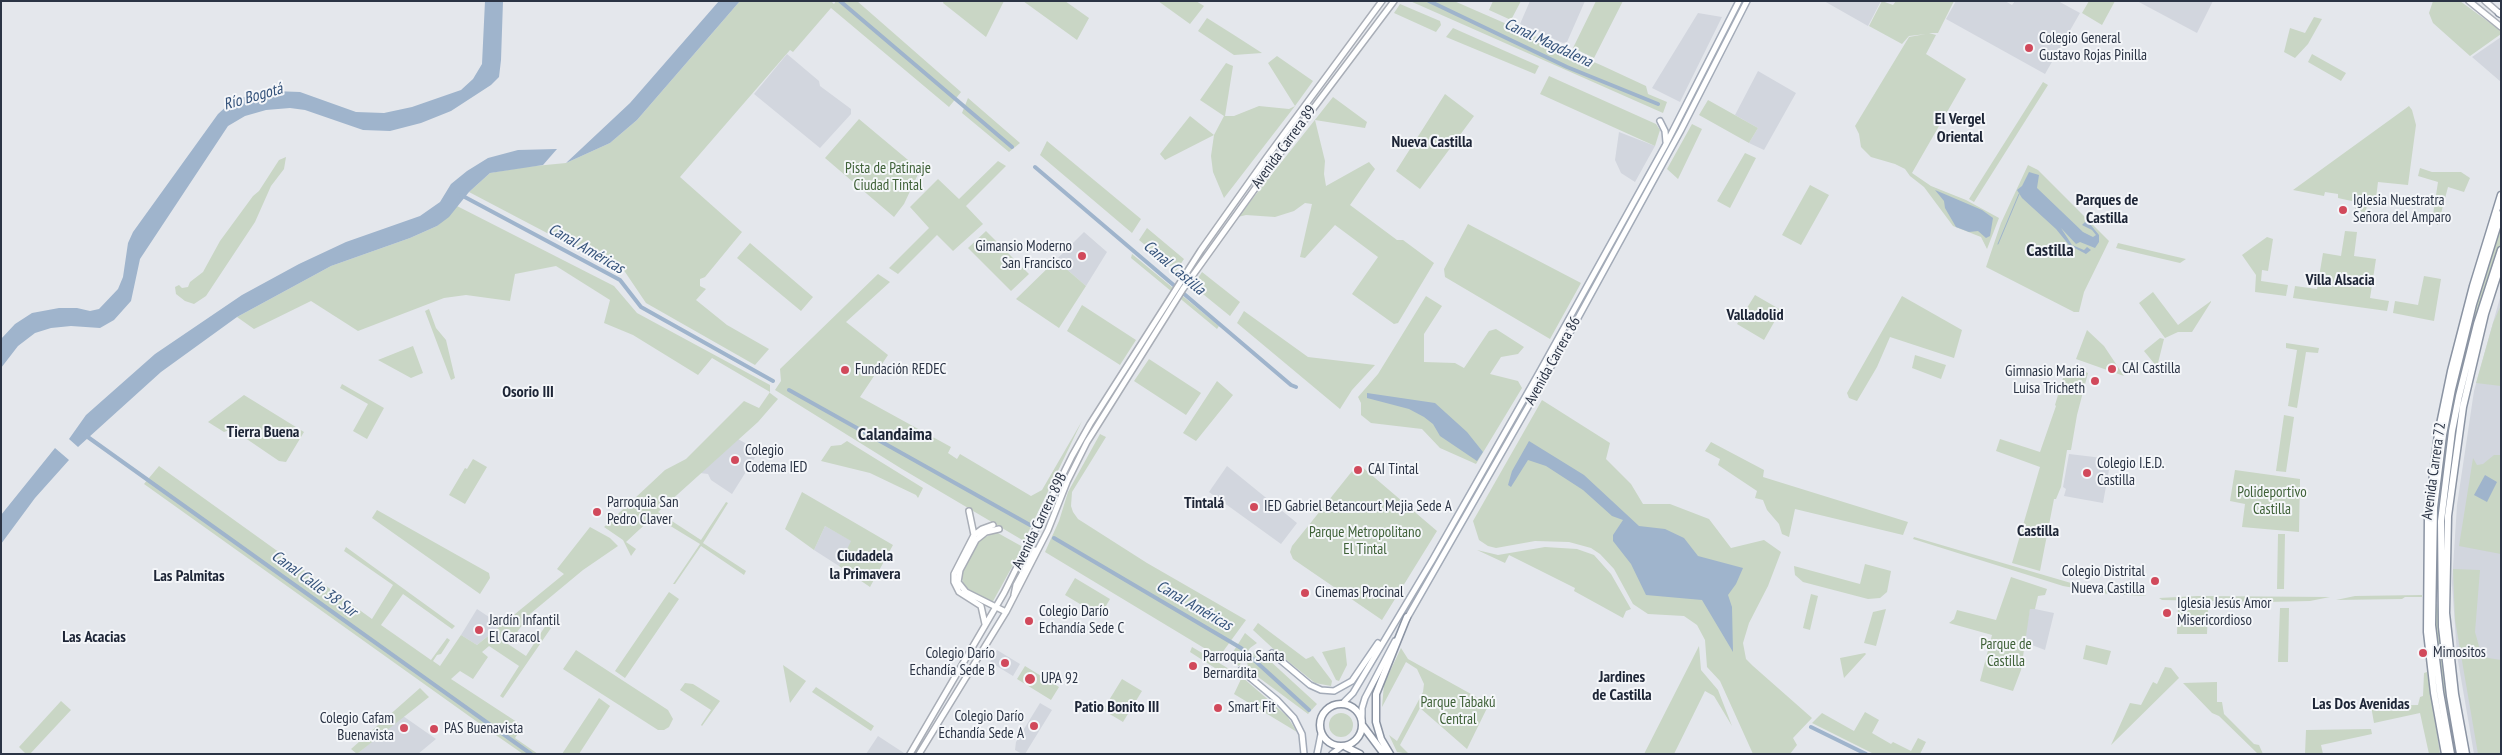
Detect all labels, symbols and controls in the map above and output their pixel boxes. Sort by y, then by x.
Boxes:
water label: Canal Magdalena [1501,14,1595,72]
place label: Colegio General Gustavo Rojas Pinilla [2039,30,2147,65]
marker: Colegio General Gustavo Rojas Pinilla [2023,42,2035,54]
water label: Río Bogotá [221,79,285,115]
street label: Avenida Carrera 89 [1248,102,1320,192]
district label: El Vergel Oriental [1935,109,1985,147]
district label: Nueva Castilla [1392,132,1472,152]
park label: Pista de Patinaje Ciudad Tintal [845,160,931,195]
district label: Parques de Castilla [2076,190,2138,228]
place label: Iglesia Nuestratra Señora del Amparo [2353,192,2451,227]
marker: Iglesia Nuestratra Señora del Amparo [2337,204,2349,216]
water label: Canal Américas [545,220,627,278]
water label: Canal Castilla [1139,237,1209,299]
place label: Gimansio Moderno San Francisco [975,238,1072,273]
district label: Castilla [2026,240,2074,262]
marker: Gimansio Moderno San Francisco [1076,250,1088,262]
district label: Villa Alsacia [2305,270,2375,290]
district label: Valladolid [1726,305,1784,325]
street label: Avenida Carrera 86 [1521,314,1585,408]
place label: CAI Castilla [2122,360,2180,378]
place label: Fundación REDEC [855,361,946,379]
place label: Gimnasio Maria Luisa Tricheth [2005,363,2085,398]
marker: CAI Castilla [2106,363,2118,375]
marker: Fundación REDEC [839,364,851,376]
marker: Gimnasio Maria Luisa Tricheth [2089,375,2101,387]
district label: Osorio III [502,382,554,402]
street label: Avenida Carrera 72 [2418,421,2450,521]
district label: Tierra Buena [227,422,299,442]
district label: Calandaima [858,424,932,446]
place label: Colegio Codema IED [745,442,807,477]
marker: Colegio Codema IED [729,454,741,466]
place label: Colegio I.E.D. Castilla [2097,455,2164,490]
place label: CAI Tintal [1368,461,1418,479]
marker: CAI Tintal [1352,464,1364,476]
marker: Colegio I.E.D. Castilla [2081,467,2093,479]
street label: Avenida Carrera 89B [1009,470,1071,572]
park label: Polideportivo Castilla [2237,484,2307,519]
district label: Tintalá [1184,493,1224,513]
place label: Parroquia San Pedro Claver [607,494,678,529]
place label: IED Gabriel Betancourt Mejia Sede A [1264,498,1452,516]
marker: IED Gabriel Betancourt Mejia Sede A [1248,501,1260,513]
marker: Parroquia San Pedro Claver [591,506,603,518]
district label: Castilla [2017,521,2059,541]
park label: Parque Metropolitano El Tintal [1309,524,1421,559]
district label: Ciudadela la Primavera [830,546,900,584]
water label: Canal Calle 38 Sur [267,547,361,621]
place label: Colegio Distrital Nueva Castilla [2062,563,2145,598]
district label: Las Palmitas [153,566,225,586]
marker: Colegio Distrital Nueva Castilla [2149,575,2161,587]
water label: Canal Américas [1153,577,1235,635]
place label: Cinemas Procinal [1315,584,1404,602]
marker: Cinemas Procinal [1299,587,1311,599]
place label: Iglesia Jesús Amor Misericordioso [2177,595,2271,630]
place label: Colegio Darío Echandía Sede C [1039,603,1124,638]
marker: Iglesia Jesús Amor Misericordioso [2161,607,2173,619]
place label: Jardín Infantil El Caracol [489,612,560,647]
marker: Colegio Darío Echandía Sede C [1023,615,1035,627]
marker: Jardín Infantil El Caracol [473,624,485,636]
district label: Las Acacias [62,627,126,647]
park label: Parque de Castilla [1980,636,2032,671]
place label: Mimositos [2433,644,2486,662]
place label: Colegio Darío Echandía Sede B [910,645,995,680]
marker: Mimositos [2417,647,2429,659]
place label: Parroquia Santa Bernardita [1203,648,1285,683]
marker: Colegio Darío Echandía Sede B [999,657,1011,669]
marker: Parroquia Santa Bernardita [1187,660,1199,672]
district label: Jardines de Castilla [1592,667,1652,705]
place label: UPA 92 [1041,670,1079,688]
marker: UPA 92 [1023,672,1037,686]
park label: Parque Tabakú Central [1420,694,1496,729]
district label: Las Dos Avenidas [2312,694,2410,714]
district label: Patio Bonito III [1075,697,1159,717]
place label: Smart Fit [1228,699,1276,717]
marker: Smart Fit [1212,702,1224,714]
place label: Colegio Darío Echandía Sede A [939,708,1024,743]
place label: Colegio Cafam Buenavista [320,710,394,745]
place label: PAS Buenavista [444,720,523,738]
marker: Colegio Darío Echandía Sede A [1028,720,1040,732]
marker: Colegio Cafam Buenavista [398,722,410,734]
marker: PAS Buenavista [428,723,440,735]

